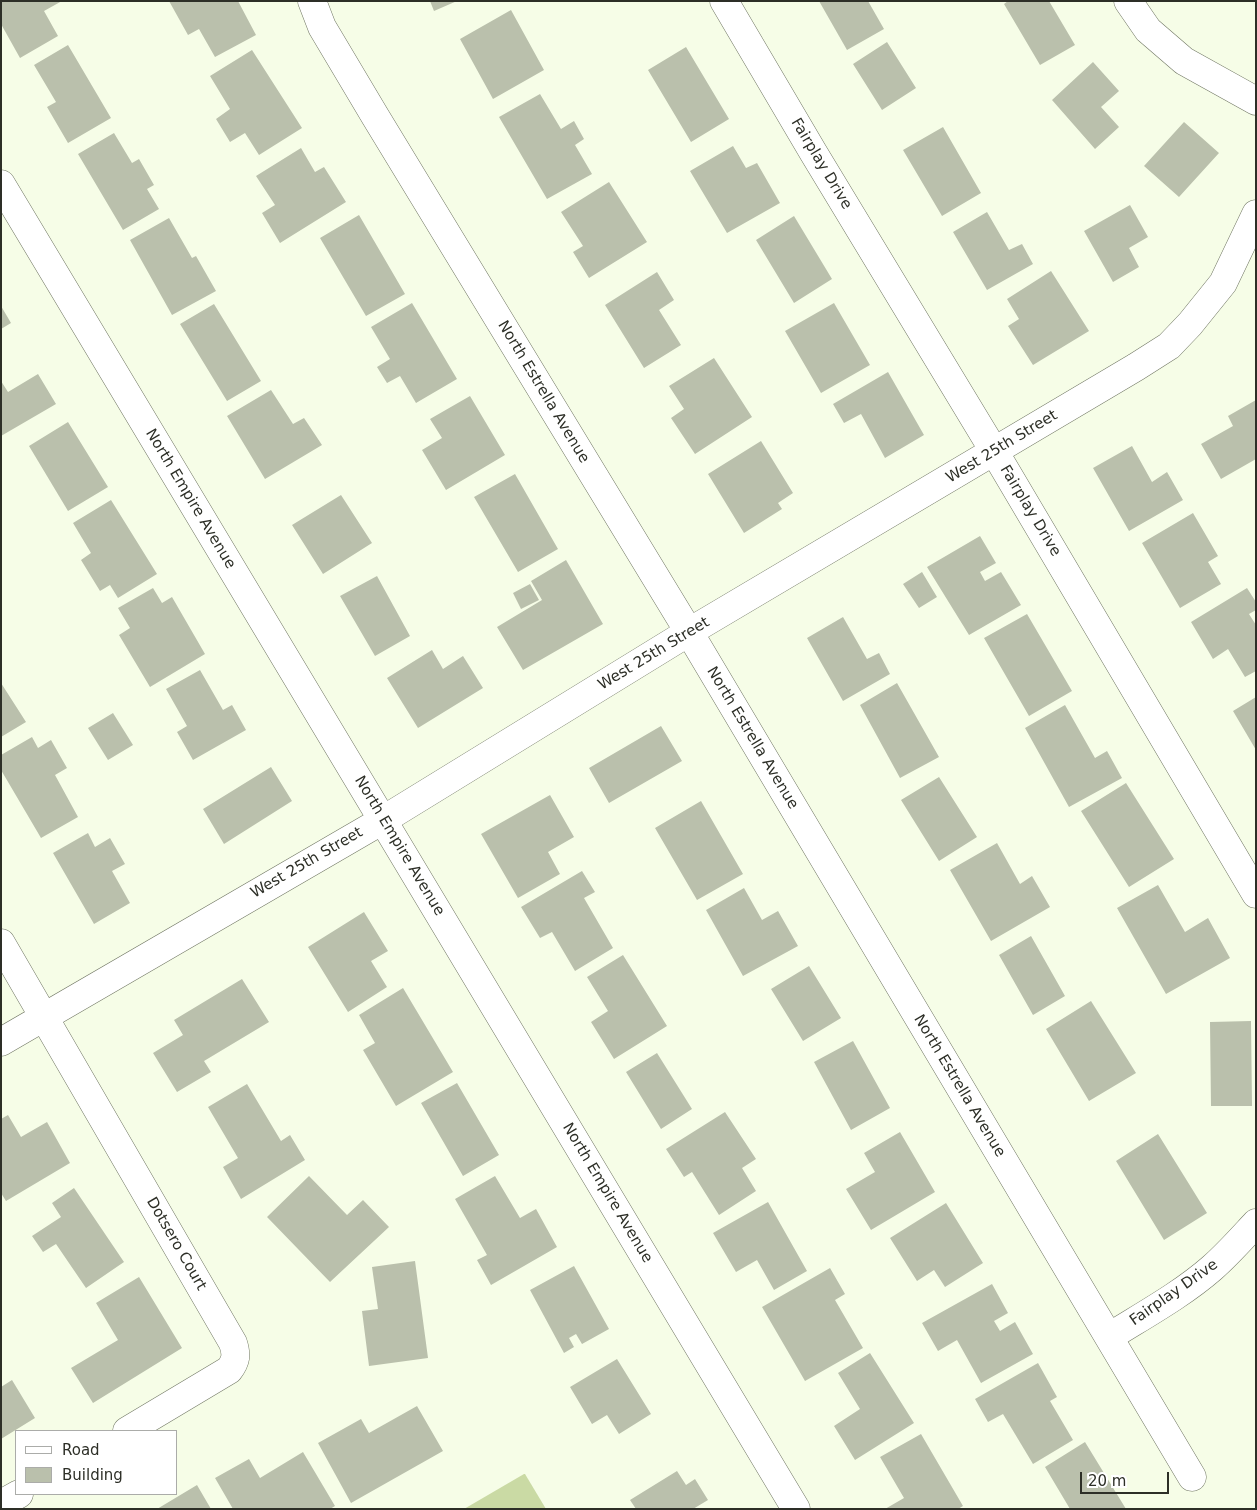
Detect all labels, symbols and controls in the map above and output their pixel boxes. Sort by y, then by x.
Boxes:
street label: Fairplay Drive [787,115,855,213]
street label: North Estrella Avenue [493,318,593,466]
street label: West 25th Street [943,407,1061,487]
street label: North Empire Avenue [141,426,239,572]
street label: Fairplay Drive [996,462,1064,560]
street label: West 25th Street [595,614,713,694]
street label: North Estrella Avenue [702,664,802,812]
street label: North Empire Avenue [350,773,448,919]
street label: West 25th Street [248,824,366,902]
street label: North Estrella Avenue [909,1012,1009,1160]
street label: North Empire Avenue [558,1120,656,1266]
street label: Dotsero Court [142,1194,210,1294]
street label: Fairplay Drive [1127,1256,1221,1330]
legend [15,1430,178,1495]
text: Road [62,1441,100,1459]
scale bar [1082,1462,1171,1494]
text: Building [62,1466,123,1484]
text: 20 m [1088,1472,1126,1490]

